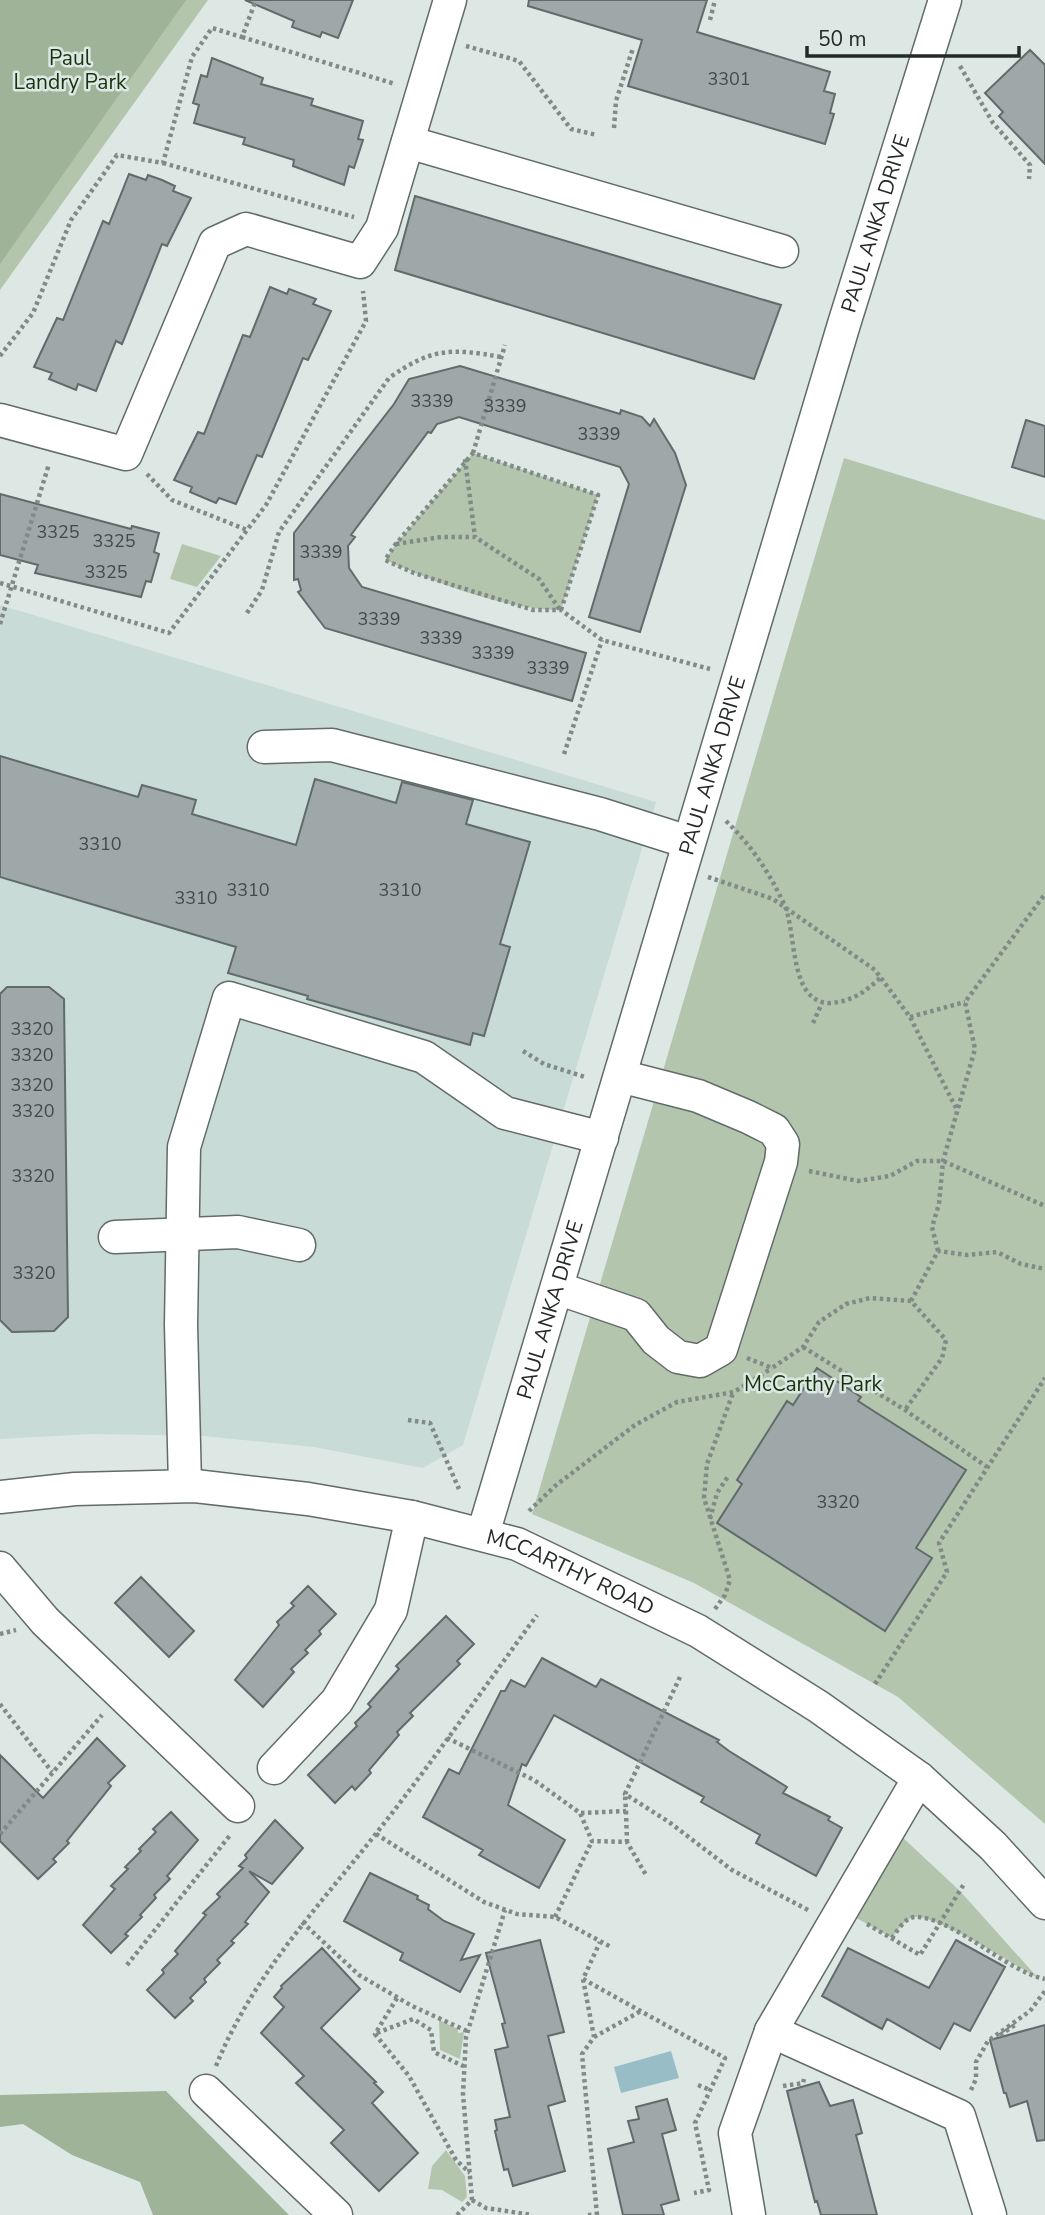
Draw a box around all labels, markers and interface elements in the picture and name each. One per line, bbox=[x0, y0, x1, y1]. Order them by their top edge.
scale bar bbox=[807, 14, 1019, 58]
text: 50 m bbox=[818, 25, 867, 53]
park label: Paul Landry Park bbox=[14, 44, 127, 96]
house number: 3301 bbox=[707, 67, 751, 91]
street label: PAUL ANKA DRIVE bbox=[834, 131, 916, 316]
house number: 3339 bbox=[410, 389, 454, 413]
house number: 3339 bbox=[483, 394, 527, 418]
house number: 3339 bbox=[577, 422, 621, 446]
house number: 3325 bbox=[36, 520, 80, 544]
house number: 3325 bbox=[92, 529, 136, 553]
house number: 3339 bbox=[299, 540, 343, 564]
house number: 3325 bbox=[84, 560, 128, 584]
house number: 3339 bbox=[357, 607, 401, 631]
house number: 3339 bbox=[419, 626, 463, 650]
house number: 3339 bbox=[471, 641, 515, 665]
house number: 3339 bbox=[526, 656, 570, 680]
street label: PAUL ANKA DRIVE bbox=[672, 673, 752, 858]
house number: 3310 bbox=[78, 832, 122, 856]
house number: 3310 bbox=[226, 878, 270, 902]
house number: 3310 bbox=[378, 878, 422, 902]
house number: 3310 bbox=[174, 886, 218, 910]
house number: 3320 bbox=[10, 1017, 54, 1041]
house number: 3320 bbox=[10, 1043, 54, 1067]
house number: 3320 bbox=[10, 1073, 54, 1097]
house number: 3320 bbox=[11, 1099, 55, 1123]
house number: 3320 bbox=[11, 1164, 55, 1188]
street label: PAUL ANKA DRIVE bbox=[510, 1217, 590, 1402]
house number: 3320 bbox=[12, 1261, 56, 1285]
park label: McCarthy Park bbox=[744, 1370, 882, 1398]
house number: 3320 bbox=[816, 1490, 860, 1514]
street label: MCCARTHY ROAD bbox=[483, 1523, 659, 1622]

